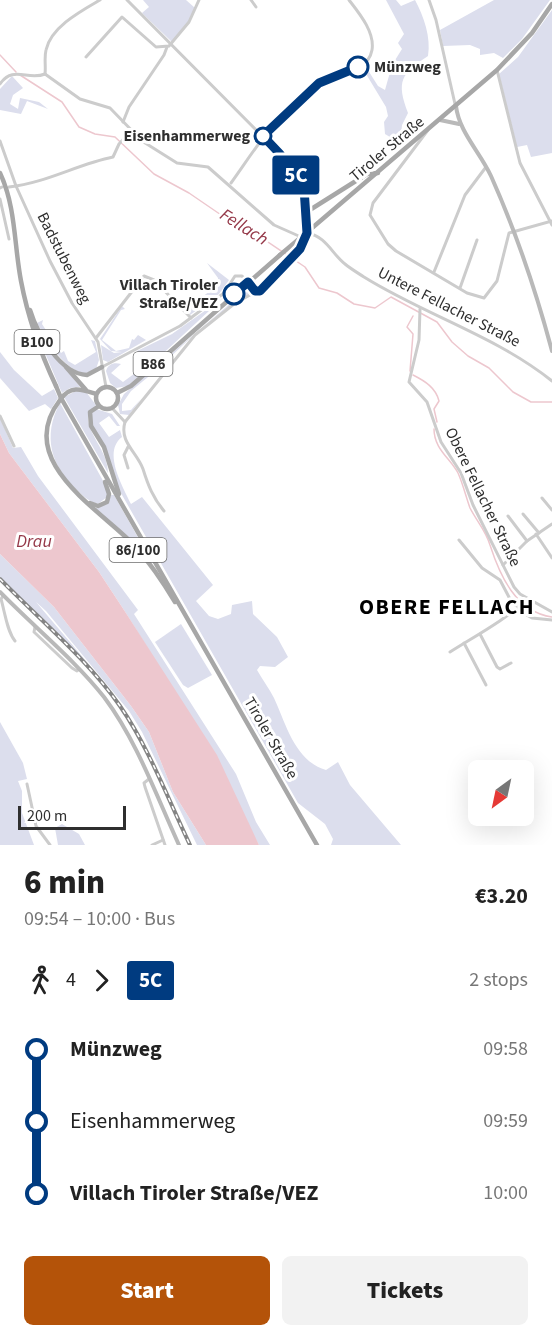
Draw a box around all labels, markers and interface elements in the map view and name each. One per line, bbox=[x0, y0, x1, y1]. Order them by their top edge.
marker: Münzweg bbox=[347, 56, 369, 78]
place label: Münzweg bbox=[374, 56, 441, 78]
street label: Tiroler Straße bbox=[345, 111, 429, 187]
place label: Eisenhammerweg bbox=[124, 125, 250, 147]
marker: Eisenhammerweg bbox=[254, 127, 272, 145]
line badge: 5C bbox=[269, 156, 323, 195]
text: 5C bbox=[284, 160, 308, 190]
water label: Fellach bbox=[215, 202, 273, 252]
street label: Badstubenweg bbox=[32, 209, 96, 307]
street label: Untere Fellacher Straße bbox=[374, 262, 524, 353]
place label: Villach Tiroler Straße/VEZ bbox=[119, 274, 219, 314]
marker: Villach Tiroler Straße/VEZ bbox=[223, 283, 245, 305]
road number: B100 bbox=[15, 330, 60, 354]
road number: B86 bbox=[134, 352, 172, 376]
street label: Obere Fellacher Straße bbox=[440, 424, 526, 570]
water label: Drau bbox=[16, 529, 52, 554]
road number: 86/100 bbox=[110, 538, 166, 562]
district label: OBERE FELLACH bbox=[359, 591, 535, 623]
street label: Tiroler Straße bbox=[239, 693, 303, 783]
north arrow bbox=[468, 760, 534, 826]
map controls bbox=[468, 760, 534, 826]
scale bar bbox=[18, 803, 126, 830]
text: 200 m bbox=[27, 805, 67, 827]
text: 6 min bbox=[24, 859, 105, 906]
text: €3.20 bbox=[475, 880, 528, 912]
text: 09:54 – 10:00 · Bus bbox=[24, 905, 175, 933]
icon: walk bbox=[24, 964, 57, 997]
icon: forward bbox=[85, 964, 118, 997]
text: 5C bbox=[139, 965, 162, 995]
text: 4 bbox=[66, 966, 76, 994]
text: 2 stops bbox=[469, 966, 528, 994]
text: Münzweg bbox=[70, 1033, 162, 1065]
text: 09:58 bbox=[483, 1035, 528, 1063]
text: Eisenhammerweg bbox=[70, 1105, 235, 1137]
text: 09:59 bbox=[483, 1107, 528, 1135]
text: Villach Tiroler Straße/VEZ bbox=[70, 1177, 318, 1209]
text: 10:00 bbox=[483, 1179, 528, 1207]
button: Start bbox=[24, 1256, 270, 1325]
button: Tickets bbox=[282, 1256, 528, 1325]

